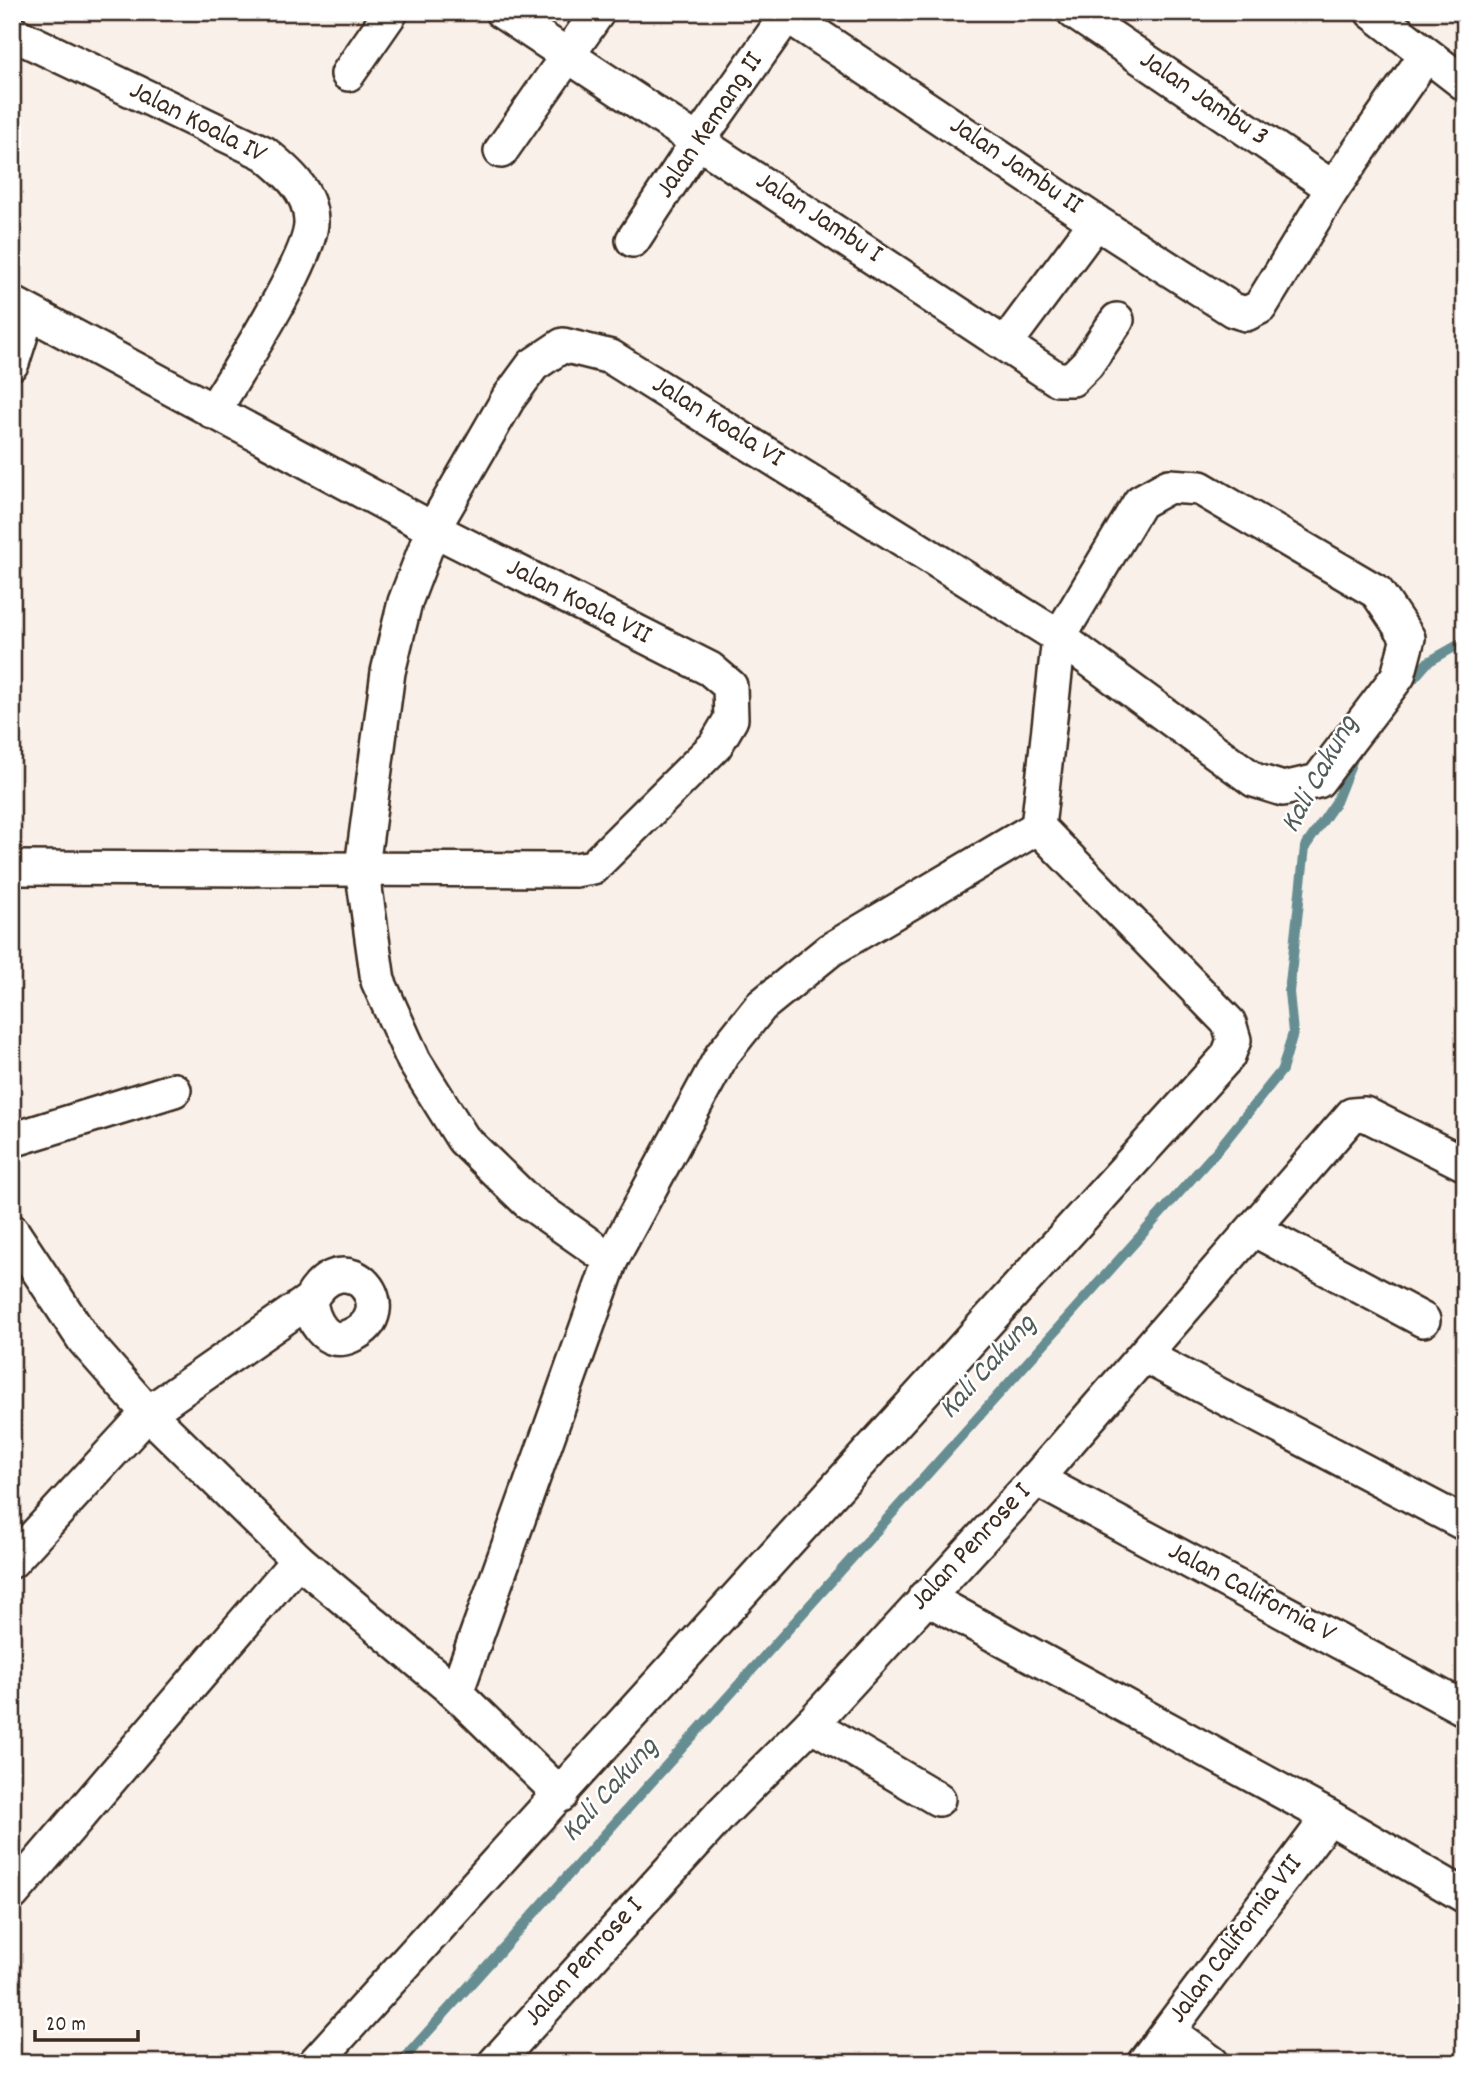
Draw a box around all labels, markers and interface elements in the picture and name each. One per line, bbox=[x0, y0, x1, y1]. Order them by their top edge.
street label: Jalan Jambu 3 bbox=[1130, 42, 1276, 158]
street label: Jalan Kemang II bbox=[647, 44, 775, 207]
street label: Jalan Koala IV bbox=[121, 72, 273, 176]
street label: Jalan Jambu II bbox=[940, 108, 1090, 227]
street label: Jalan Jambu I bbox=[747, 163, 890, 275]
street label: Jalan Koala VI bbox=[643, 366, 791, 480]
street label: Jalan Koala VII bbox=[499, 549, 658, 657]
water label: Kali Cakung bbox=[1271, 708, 1371, 842]
water label: Kali Cakung bbox=[930, 1305, 1049, 1430]
street label: Jalan Penrose I bbox=[902, 1475, 1042, 1621]
street label: Jalan California V bbox=[1160, 1533, 1343, 1655]
water label: Kali Cakung bbox=[552, 1728, 671, 1853]
street label: Jalan California VII bbox=[1160, 1847, 1314, 2033]
street label: Jalan Penrose I bbox=[516, 1889, 654, 2037]
scale bar bbox=[35, 1998, 138, 2042]
text: 20 m bbox=[46, 2011, 86, 2041]

